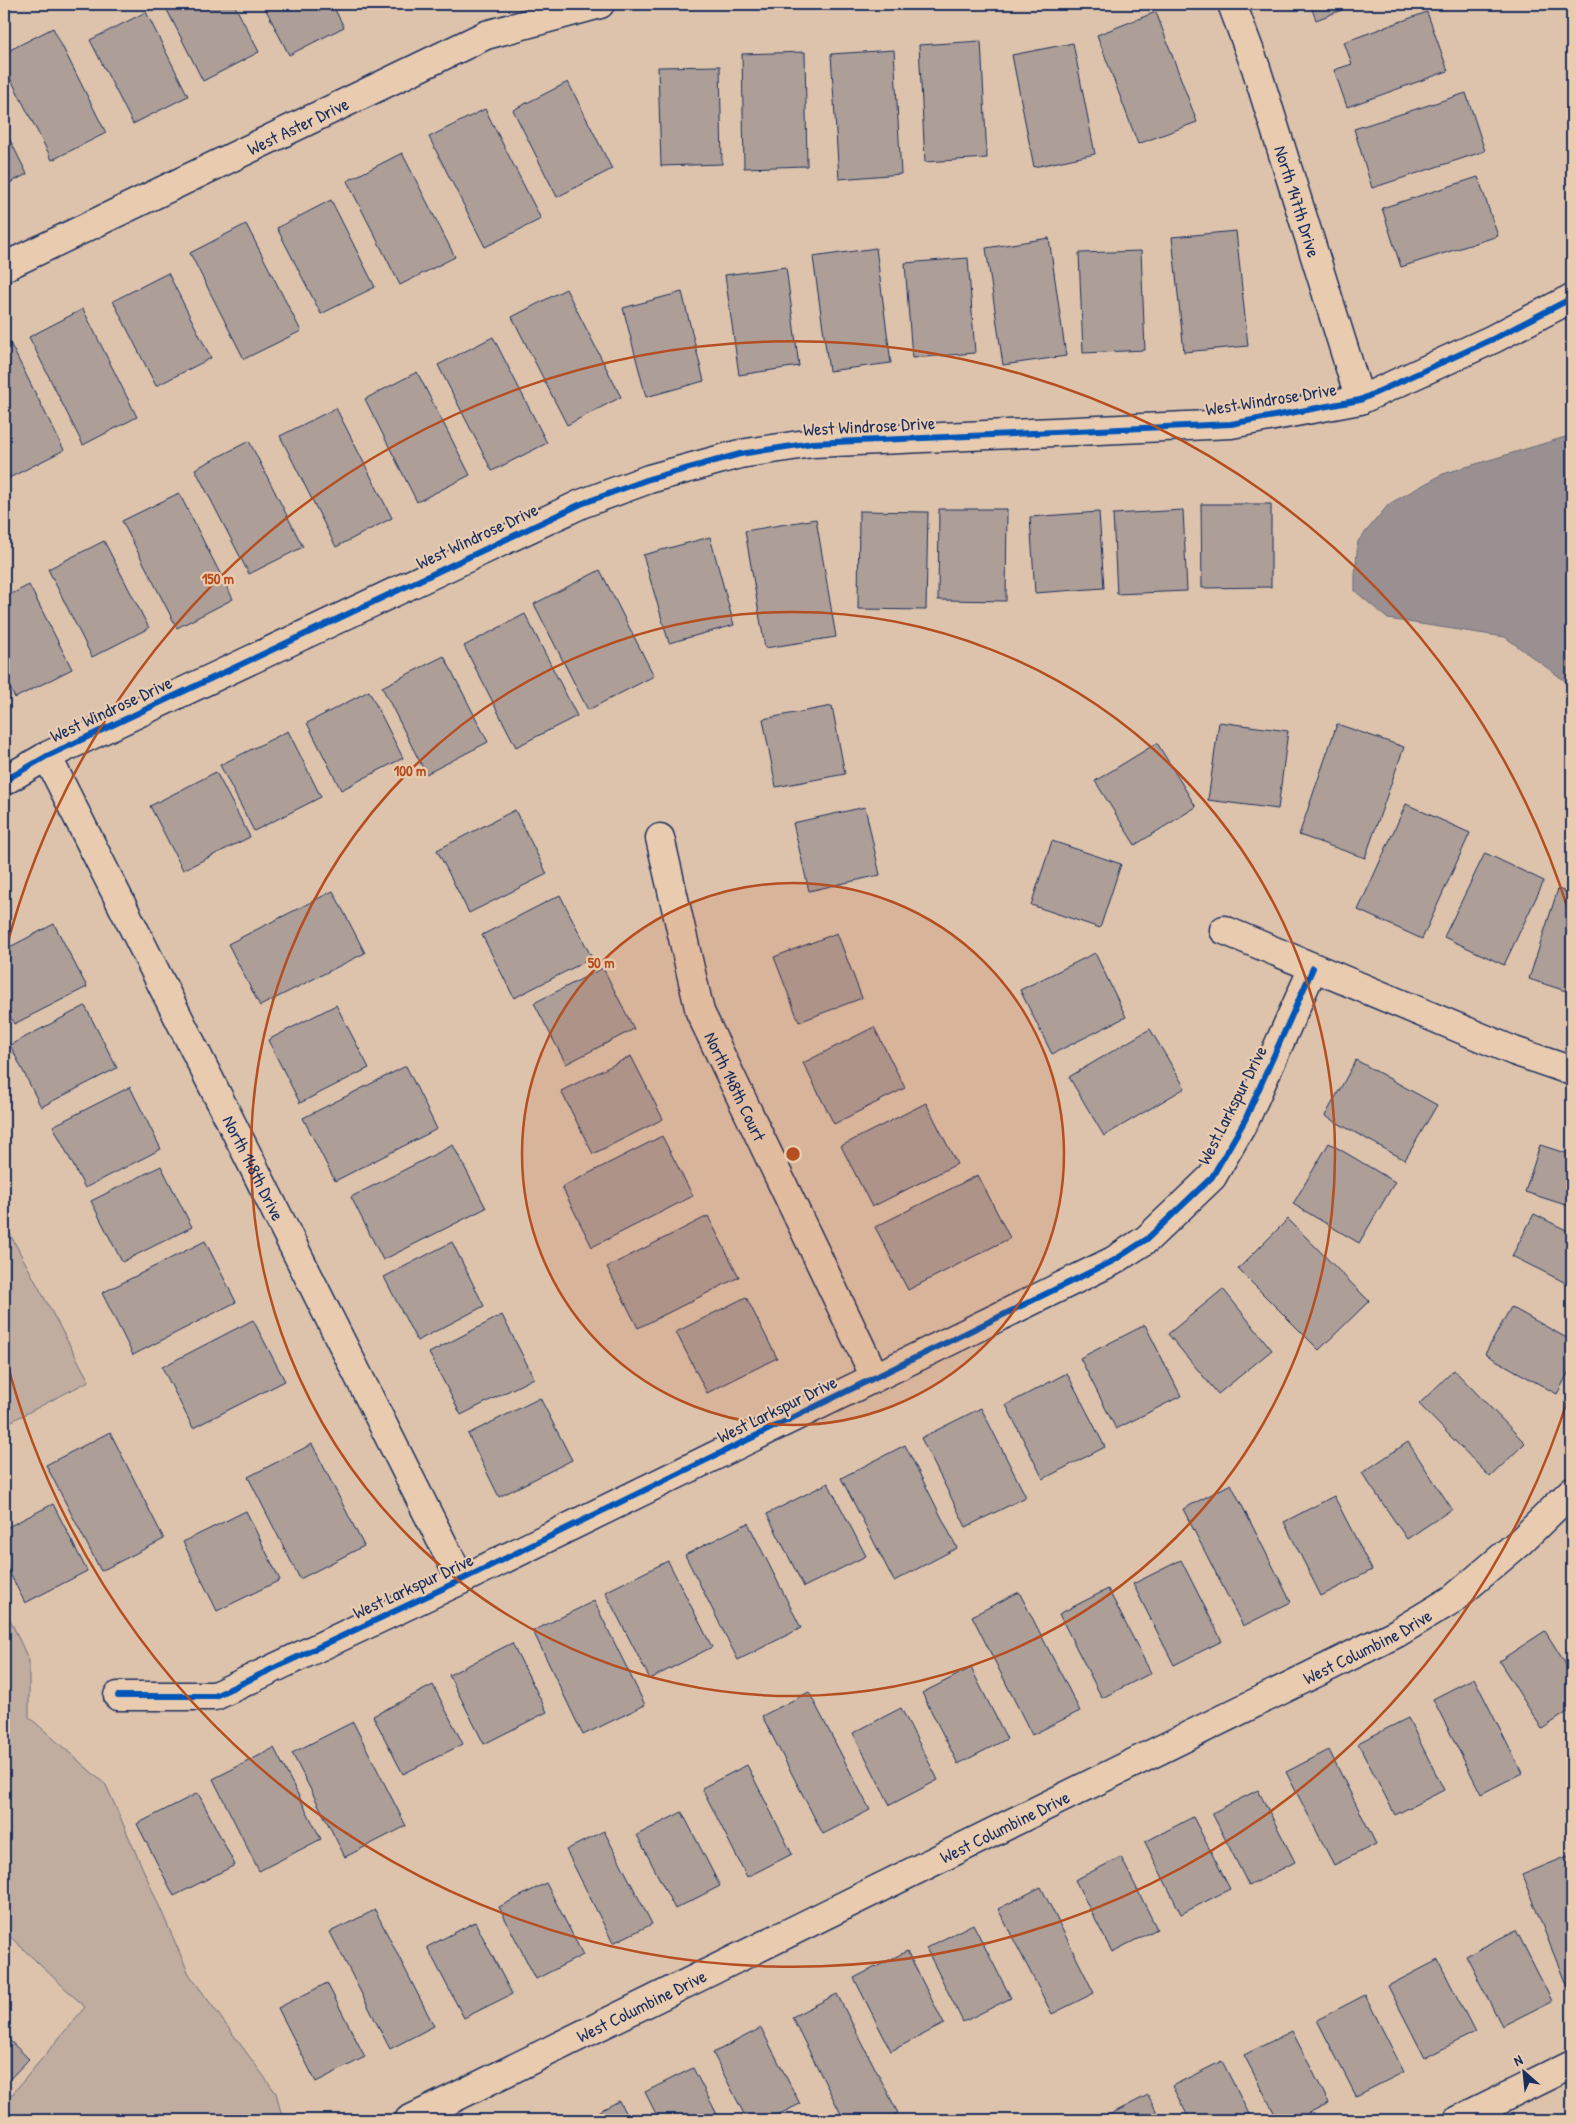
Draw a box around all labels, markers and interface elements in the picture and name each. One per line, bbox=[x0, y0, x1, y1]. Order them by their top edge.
street label: West Aster Drive bbox=[243, 91, 353, 161]
street label: North 147th Drive bbox=[1269, 142, 1327, 260]
street label: West Windrose Drive bbox=[1204, 376, 1338, 422]
street label: West Windrose Drive bbox=[802, 410, 936, 442]
street label: West Windrose Drive bbox=[412, 497, 542, 575]
text: 150 m bbox=[202, 568, 234, 589]
street label: West Windrose Drive bbox=[46, 670, 176, 748]
text: 100 m bbox=[394, 760, 426, 781]
text: 50 m bbox=[588, 952, 614, 973]
street label: North 148th Court bbox=[699, 1028, 773, 1146]
street label: West Larkspur Drive bbox=[1191, 1041, 1273, 1169]
street label: North 148th Drive bbox=[217, 1111, 291, 1225]
centre of rings bbox=[784, 1145, 802, 1163]
street label: West Larkspur Drive bbox=[713, 1369, 841, 1449]
street label: West Larkspur Drive bbox=[349, 1547, 477, 1625]
street label: West Columbine Drive bbox=[1299, 1602, 1436, 1690]
street label: West Columbine Drive bbox=[935, 1784, 1074, 1869]
street label: West Columbine Drive bbox=[572, 1963, 710, 2048]
north arrow bbox=[1498, 2046, 1548, 2096]
text: N bbox=[1510, 2050, 1526, 2070]

